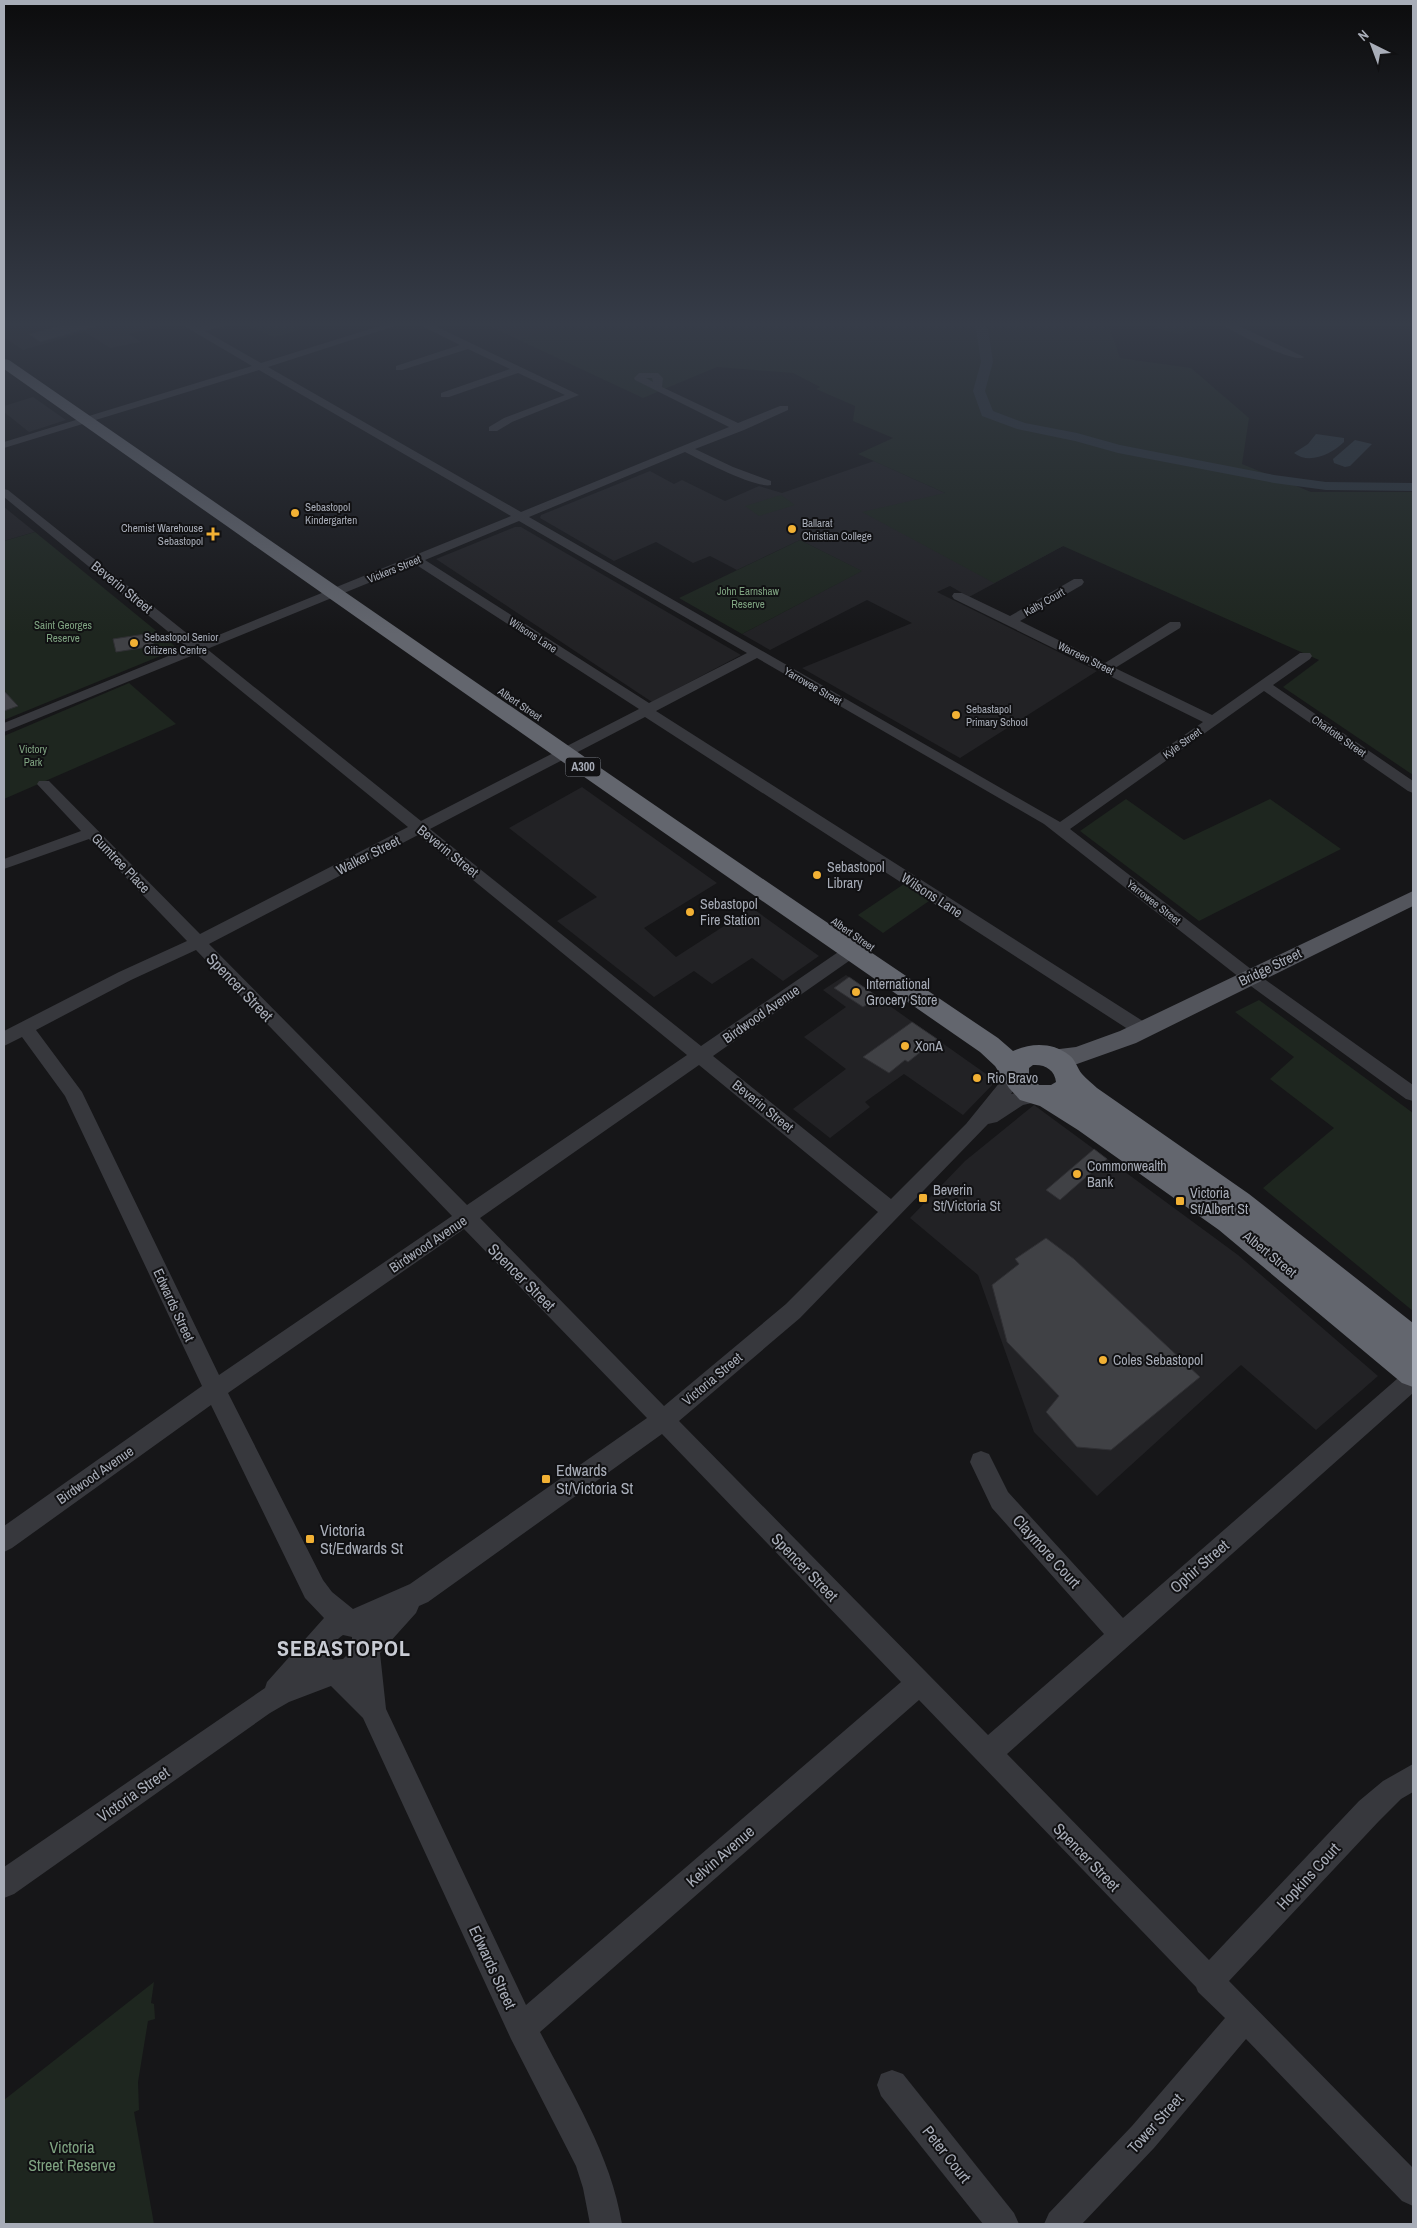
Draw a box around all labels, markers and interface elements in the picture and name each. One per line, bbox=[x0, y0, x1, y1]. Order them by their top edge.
north arrow bbox=[1347, 20, 1397, 70]
text: N bbox=[1354, 26, 1372, 45]
place label: Sebastopol Kindergarten bbox=[305, 500, 357, 527]
marker: Sebastopol Kindergarten bbox=[289, 507, 301, 519]
place label: Ballarat Christian College bbox=[802, 516, 872, 543]
place label: Chemist Warehouse Sebastopol bbox=[121, 521, 203, 548]
marker: Ballarat Christian College bbox=[786, 523, 798, 535]
marker: Chemist Warehouse Sebastopol bbox=[207, 528, 219, 540]
street label: Vickers Street bbox=[365, 552, 423, 586]
street label: Beverin Street bbox=[88, 557, 156, 617]
park label: John Earnshaw Reserve bbox=[717, 584, 780, 611]
street label: Kalty Court bbox=[1021, 585, 1067, 619]
street label: Wilsons Lane bbox=[506, 614, 560, 656]
park label: Saint Georges Reserve bbox=[34, 618, 93, 645]
place label: Sebastopol Senior Citizens Centre bbox=[144, 630, 218, 657]
marker: Sebastopol Senior Citizens Centre bbox=[128, 637, 140, 649]
street label: Warreen Street bbox=[1056, 638, 1117, 678]
street label: Yarrowee Street bbox=[782, 664, 845, 708]
street label: Albert Street bbox=[494, 684, 545, 724]
place label: Sebastapol Primary School bbox=[966, 702, 1028, 729]
marker: Sebastapol Primary School bbox=[950, 709, 962, 721]
street label: Charlotte Street bbox=[1309, 712, 1369, 760]
street label: Kyle Street bbox=[1160, 724, 1204, 762]
park label: Victory Park bbox=[19, 742, 47, 769]
road number: A300 bbox=[566, 758, 600, 776]
street label: Beverin Street bbox=[414, 821, 482, 881]
street label: Gumtree Place bbox=[88, 829, 154, 897]
street label: Walker Street bbox=[333, 831, 403, 879]
place label: Sebastopol Library bbox=[827, 858, 884, 892]
marker: Sebastopol Library bbox=[811, 869, 823, 881]
street label: Wilsons Lane bbox=[898, 869, 966, 921]
street label: Yarrowee Street bbox=[1124, 877, 1184, 928]
place label: Sebastopol Fire Station bbox=[700, 895, 760, 929]
marker: Sebastopol Fire Station bbox=[684, 906, 696, 918]
street label: Albert Street bbox=[828, 913, 878, 954]
street label: Bridge Street bbox=[1236, 944, 1304, 990]
street label: Spencer Street bbox=[202, 948, 279, 1026]
place label: International Grocery Store bbox=[866, 975, 937, 1009]
street label: Birdwood Avenue bbox=[719, 981, 803, 1047]
marker: International Grocery Store bbox=[850, 986, 862, 998]
place label: XonA bbox=[915, 1037, 943, 1055]
marker: XonA bbox=[899, 1040, 911, 1052]
place label: Rio Bravo bbox=[987, 1069, 1038, 1087]
marker: Rio Bravo bbox=[971, 1072, 983, 1084]
street label: Beverin Street bbox=[729, 1076, 797, 1136]
place label: Commonwealth Bank bbox=[1087, 1157, 1167, 1191]
marker: Commonwealth Bank bbox=[1071, 1168, 1083, 1180]
place label: Beverin St/Victoria St bbox=[933, 1181, 1000, 1215]
place label: Victoria St/Albert St bbox=[1190, 1184, 1248, 1218]
marker: Beverin St/Victoria St bbox=[917, 1192, 929, 1204]
marker: Victoria St/Albert St bbox=[1174, 1195, 1186, 1207]
street label: Birdwood Avenue bbox=[386, 1211, 470, 1277]
street label: Albert Street bbox=[1239, 1226, 1300, 1281]
street label: Spencer Street bbox=[483, 1238, 561, 1316]
street label: Edwards Street bbox=[149, 1266, 199, 1344]
street label: Victoria Street bbox=[678, 1349, 746, 1409]
place label: Coles Sebastopol bbox=[1113, 1351, 1203, 1369]
marker: Coles Sebastopol bbox=[1097, 1354, 1109, 1366]
street label: Birdwood Avenue bbox=[53, 1442, 137, 1508]
place label: Edwards St/Victoria St bbox=[556, 1459, 633, 1499]
marker: Edwards St/Victoria St bbox=[540, 1473, 552, 1485]
street label: Claymore Court bbox=[1008, 1510, 1086, 1593]
place label: Victoria St/Edwards St bbox=[320, 1519, 403, 1559]
street label: Spencer Street bbox=[767, 1528, 844, 1606]
marker: Victoria St/Edwards St bbox=[304, 1533, 316, 1545]
street label: Ophir Street bbox=[1165, 1534, 1233, 1598]
district label: SEBASTOPOL bbox=[277, 1633, 411, 1663]
street label: Victoria Street bbox=[92, 1761, 174, 1827]
street label: Spencer Street bbox=[1049, 1818, 1126, 1896]
street label: Kelvin Avenue bbox=[681, 1820, 759, 1892]
street label: Hopkins Court bbox=[1271, 1838, 1345, 1914]
street label: Edwards Street bbox=[464, 1922, 522, 2013]
street label: Tower Street bbox=[1122, 2088, 1188, 2158]
street label: Peter Court bbox=[918, 2121, 977, 2187]
park label: Victoria Street Reserve bbox=[28, 2136, 116, 2176]

